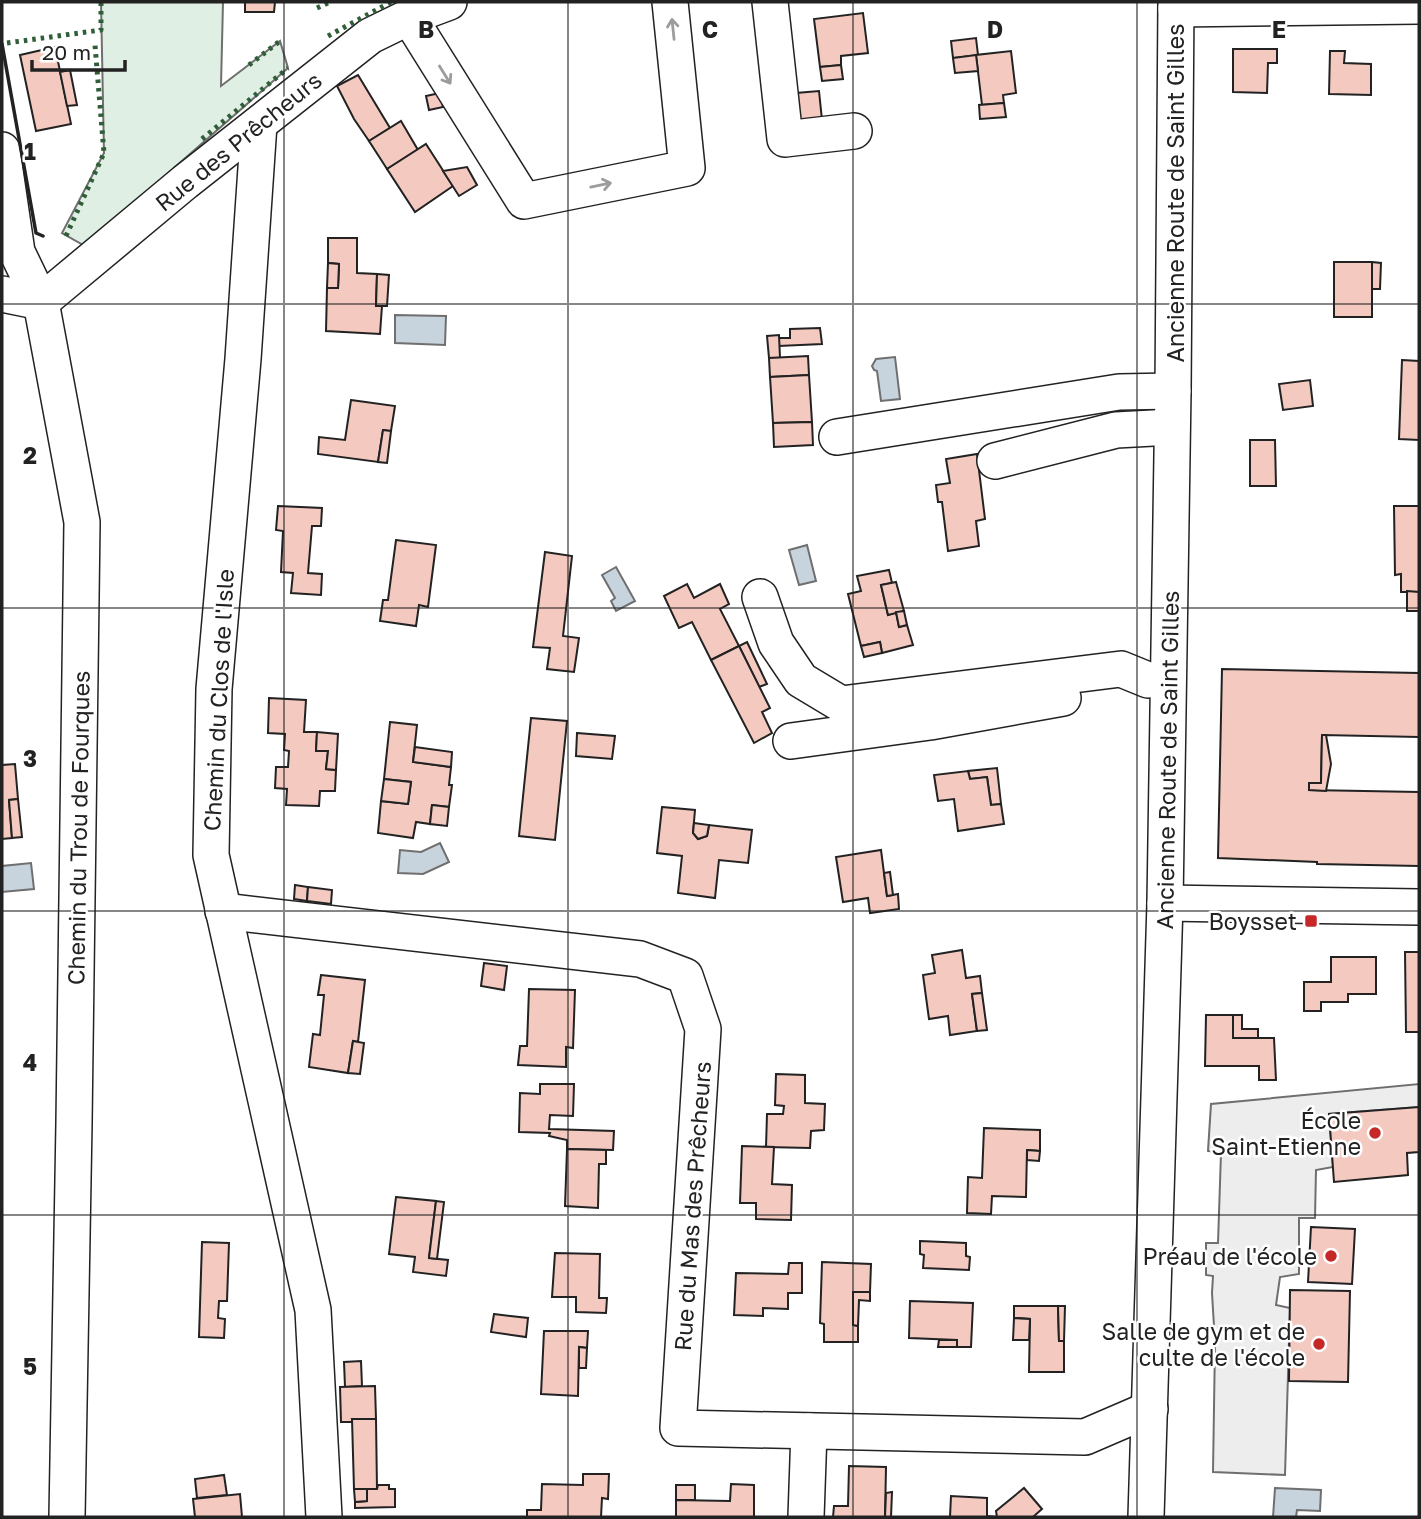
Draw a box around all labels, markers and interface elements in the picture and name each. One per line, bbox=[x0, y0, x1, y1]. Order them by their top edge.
text: B bbox=[418, 15, 434, 43]
text: C bbox=[702, 15, 718, 43]
text: D bbox=[987, 15, 1003, 43]
text: E bbox=[1272, 15, 1286, 43]
one-way arrow bbox=[666, 18, 679, 41]
street label: Ancienne Route de Saint Gilles bbox=[1161, 24, 1189, 362]
scale bar bbox=[32, 28, 124, 72]
text: 20 m bbox=[42, 39, 91, 65]
one-way arrow bbox=[439, 64, 453, 84]
street label: Rue des Prêcheurs bbox=[149, 65, 327, 217]
text: 1 bbox=[24, 137, 36, 165]
one-way arrow bbox=[589, 178, 612, 192]
text: 2 bbox=[23, 441, 37, 469]
street label: Chemin du Clos de l'Isle bbox=[197, 568, 239, 832]
street label: Ancienne Route de Saint Gilles bbox=[1150, 590, 1184, 930]
street label: Chemin du Trou de Fourques bbox=[61, 671, 95, 985]
text: 3 bbox=[23, 744, 37, 772]
place label: Boysset bbox=[1208, 907, 1297, 935]
marker: Boysset bbox=[1303, 913, 1319, 929]
text: 4 bbox=[23, 1048, 37, 1076]
street label: Rue du Mas des Prêcheurs bbox=[668, 1060, 716, 1352]
place label: École Saint-Etienne bbox=[1211, 1106, 1361, 1160]
marker: École Saint-Etienne bbox=[1367, 1125, 1383, 1141]
place label: Préau de l'école bbox=[1143, 1242, 1317, 1270]
marker: Préau de l'école bbox=[1323, 1248, 1339, 1264]
place label: Salle de gym et de culte de l'école bbox=[1102, 1317, 1305, 1371]
marker: Salle de gym et de culte de l'école bbox=[1311, 1336, 1327, 1352]
text: 5 bbox=[23, 1352, 37, 1380]

